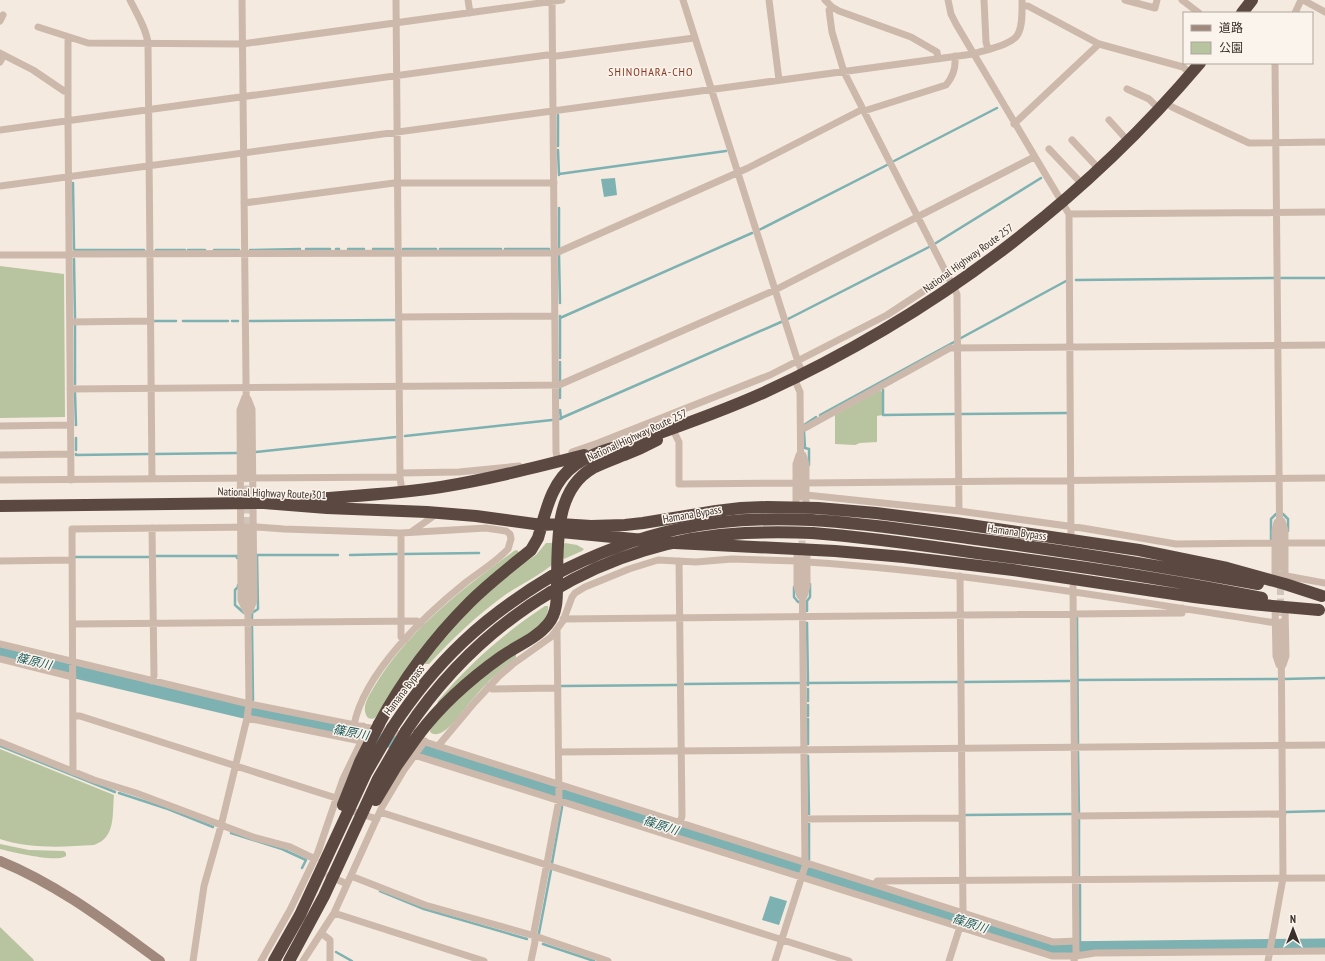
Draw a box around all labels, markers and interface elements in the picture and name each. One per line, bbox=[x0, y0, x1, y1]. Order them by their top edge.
legend bbox=[1183, 12, 1313, 64]
text: 道路 bbox=[1219, 20, 1243, 35]
text: 公園 bbox=[1219, 40, 1243, 55]
district label: SHINOHARA-CHO bbox=[608, 64, 694, 79]
street label: National Highway Route 257 bbox=[920, 220, 1016, 296]
street label: National Highway Route 257 bbox=[585, 406, 689, 464]
street label: National Highway Route 301 bbox=[218, 484, 327, 502]
street label: Hamana Bypass bbox=[662, 502, 723, 526]
street label: Hamana Bypass bbox=[987, 521, 1048, 543]
water label: 篠原川 bbox=[15, 650, 55, 673]
street label: Hamana Bypass bbox=[381, 662, 428, 718]
water label: 篠原川 bbox=[332, 721, 372, 743]
water label: 篠原川 bbox=[642, 812, 682, 838]
north arrow bbox=[1273, 909, 1313, 949]
water label: 篠原川 bbox=[951, 910, 991, 936]
text: N bbox=[1290, 912, 1296, 926]

